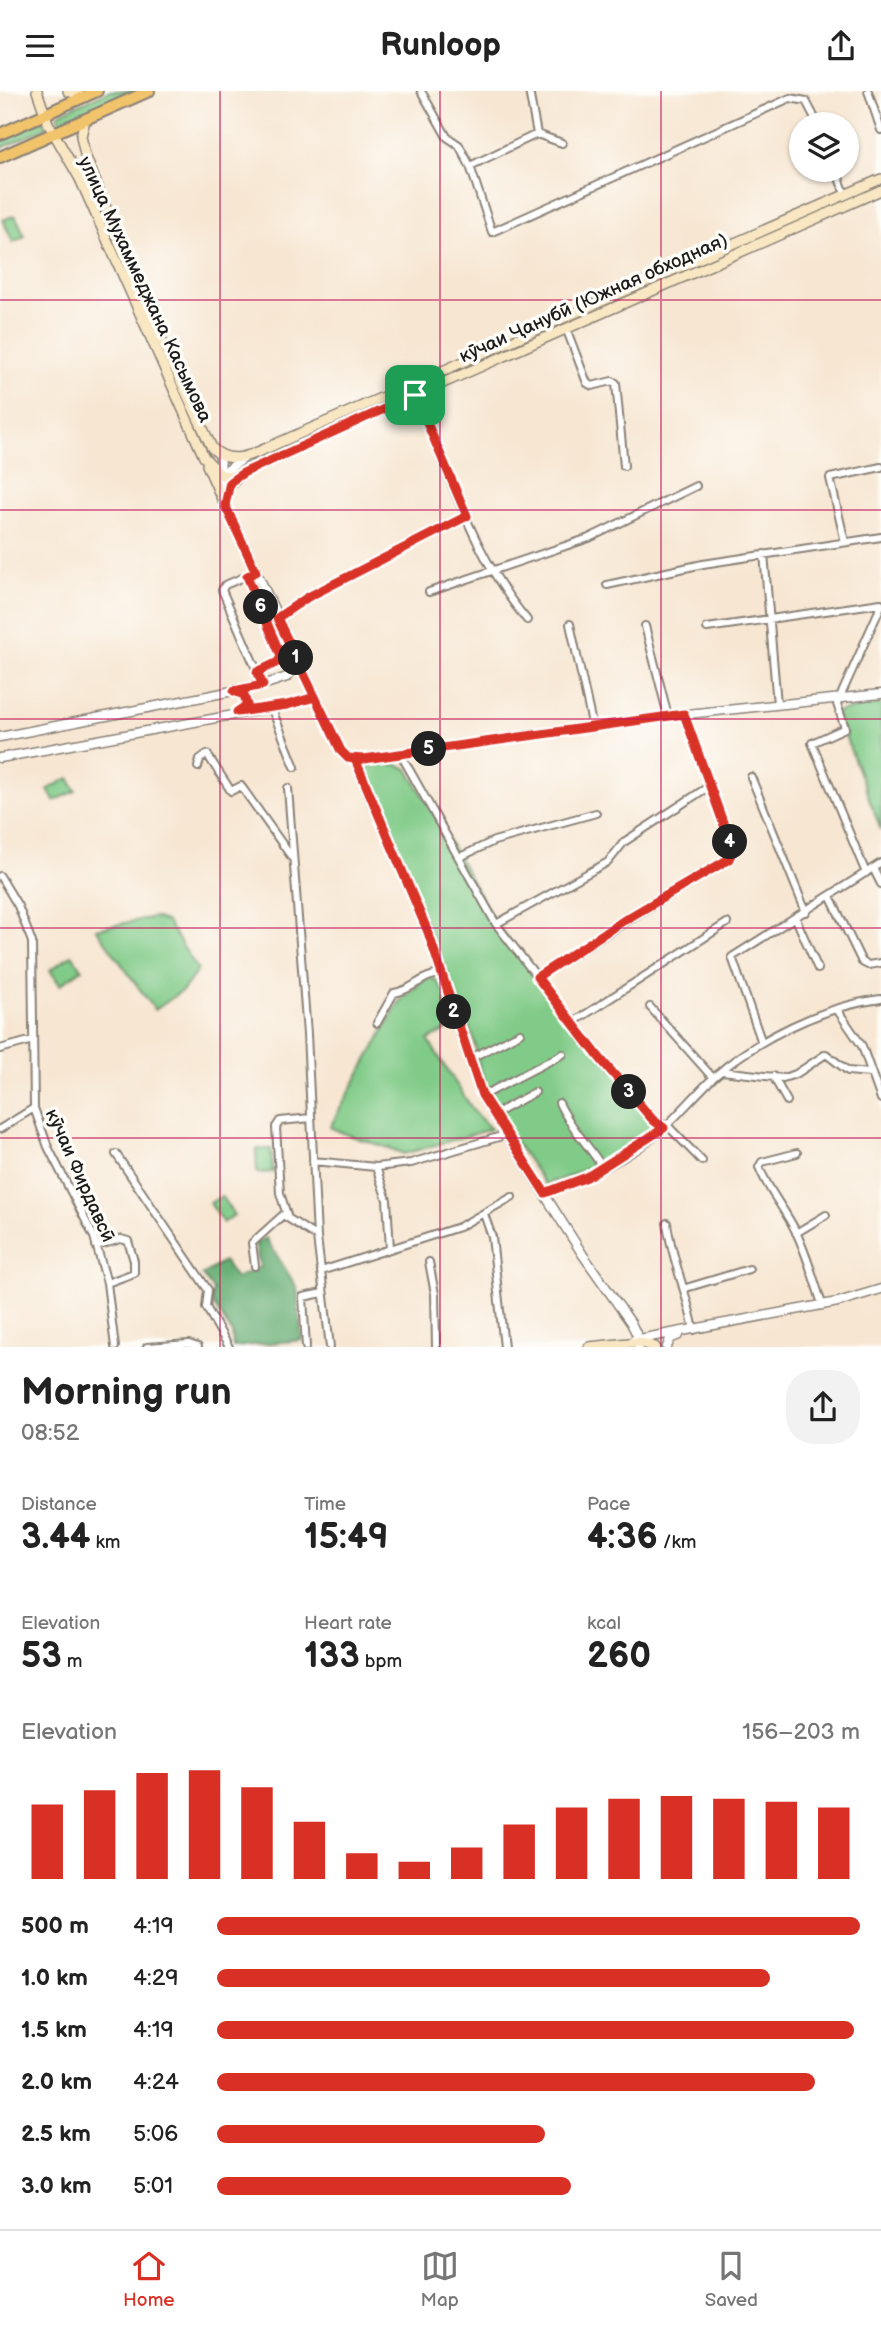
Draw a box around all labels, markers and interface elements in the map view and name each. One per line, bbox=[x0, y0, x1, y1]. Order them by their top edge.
text: Runloop bbox=[380, 26, 501, 65]
icon: menu bbox=[21, 27, 59, 65]
icon: share bbox=[822, 27, 860, 65]
map controls bbox=[789, 112, 859, 182]
button: layers bbox=[789, 112, 859, 182]
street label: улица Мухаммеджана Касымова bbox=[73, 153, 216, 426]
street label: кӯчаи Ҷанубӣ (Южная обходная) bbox=[456, 229, 731, 368]
pin bbox=[385, 365, 445, 425]
icon: arrive bbox=[396, 376, 434, 414]
pin: 6 bbox=[244, 589, 278, 625]
text: 6 bbox=[255, 595, 266, 618]
pin: 1 bbox=[278, 641, 314, 675]
text: 1 bbox=[292, 646, 300, 669]
pin: 5 bbox=[412, 731, 446, 767]
text: 5 bbox=[423, 737, 434, 760]
pin: 4 bbox=[712, 825, 748, 859]
text: 4 bbox=[724, 830, 735, 853]
pin: 2 bbox=[436, 995, 472, 1030]
text: 2 bbox=[448, 1000, 459, 1023]
pin: 3 bbox=[612, 1075, 646, 1109]
text: 3 bbox=[623, 1080, 634, 1103]
street label: кӯчаи Фирдавсӣ bbox=[40, 1105, 119, 1246]
text: Morning run bbox=[21, 1370, 232, 1415]
button: share bbox=[786, 1370, 860, 1444]
text: 08:52 bbox=[21, 1419, 79, 1447]
text: Distance bbox=[21, 1493, 97, 1516]
text: Time bbox=[304, 1493, 346, 1516]
text: Pace bbox=[587, 1493, 630, 1516]
text: 3.44 bbox=[21, 1516, 90, 1559]
text: 15:49 bbox=[304, 1516, 388, 1559]
text: 4:36 bbox=[587, 1516, 658, 1559]
text: km bbox=[90, 1531, 121, 1554]
text: /km bbox=[658, 1531, 696, 1554]
text: Elevation bbox=[21, 1612, 100, 1635]
text: Heart rate bbox=[304, 1612, 392, 1635]
text: kcal bbox=[587, 1612, 621, 1635]
text: 53 bbox=[21, 1635, 62, 1678]
text: 133 bbox=[304, 1635, 360, 1678]
text: 260 bbox=[587, 1635, 651, 1678]
text: m bbox=[62, 1650, 82, 1673]
text: bpm bbox=[360, 1650, 402, 1673]
text: Elevation bbox=[21, 1718, 117, 1746]
text: 156–203 m bbox=[742, 1718, 860, 1746]
text: 500 m bbox=[21, 1912, 89, 1940]
text: 4:19 bbox=[133, 1912, 174, 1940]
text: 1.0 km bbox=[21, 1964, 88, 1992]
text: 4:29 bbox=[133, 1964, 179, 1992]
text: 1.5 km bbox=[21, 2016, 87, 2044]
text: 4:19 bbox=[133, 2016, 174, 2044]
text: 2.0 km bbox=[21, 2068, 92, 2096]
text: 4:24 bbox=[133, 2068, 179, 2096]
text: 2.5 km bbox=[21, 2120, 91, 2148]
text: 5:06 bbox=[133, 2120, 178, 2148]
text: 3.0 km bbox=[21, 2172, 92, 2200]
text: 5:01 bbox=[133, 2172, 173, 2200]
tab: Home bbox=[123, 2247, 175, 2312]
tab: Map bbox=[421, 2247, 459, 2312]
tab: Saved bbox=[705, 2247, 758, 2312]

